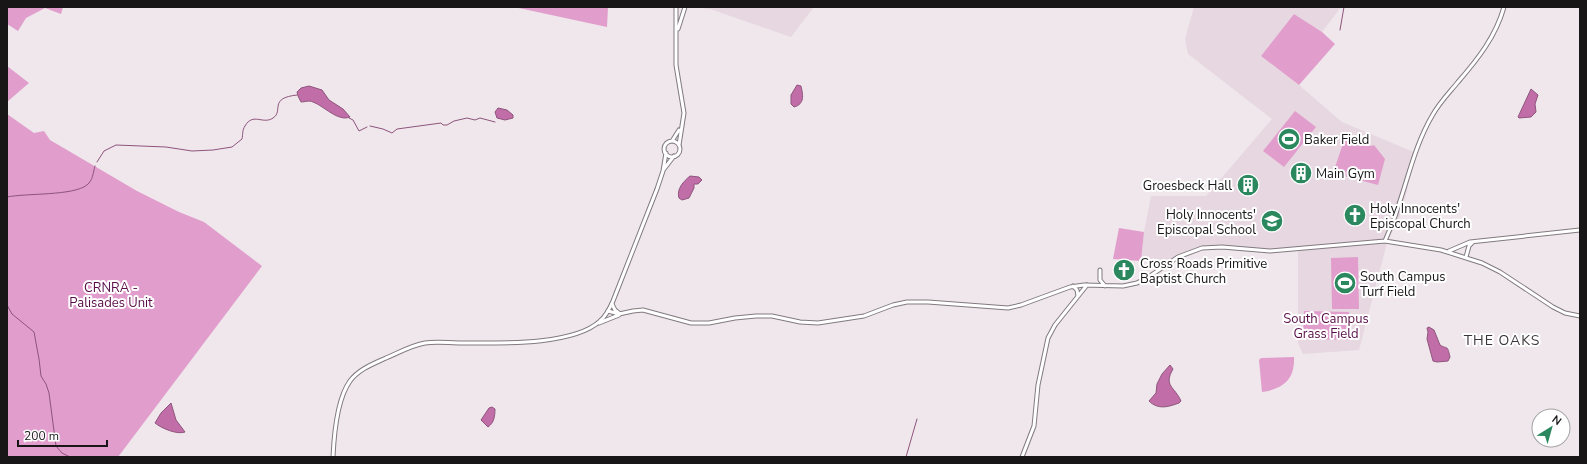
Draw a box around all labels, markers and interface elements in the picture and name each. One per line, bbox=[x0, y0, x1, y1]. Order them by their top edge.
sports icon: Baker Field bbox=[1276, 126, 1302, 152]
place label: Baker Field bbox=[1304, 131, 1369, 149]
building icon: Main Gym bbox=[1288, 160, 1314, 186]
place label: Main Gym bbox=[1316, 165, 1375, 183]
building icon: Groesbeck Hall bbox=[1235, 172, 1261, 198]
place label: Groesbeck Hall bbox=[1143, 177, 1232, 195]
place label: Holy Innocents' Episcopal Church bbox=[1370, 200, 1471, 233]
church icon: Holy Innocents' Episcopal Church bbox=[1342, 202, 1368, 228]
place label: Holy Innocents' Episcopal School bbox=[1157, 206, 1256, 239]
school or university icon: Holy Innocents' Episcopal School bbox=[1259, 208, 1285, 234]
place label: Cross Roads Primitive Baptist Church bbox=[1140, 255, 1267, 288]
church icon: Cross Roads Primitive Baptist Church bbox=[1111, 257, 1137, 283]
place label: South Campus Turf Field bbox=[1360, 268, 1445, 301]
sports icon: South Campus Turf Field bbox=[1332, 270, 1358, 296]
park label: CRNRA - Palisades Unit bbox=[69, 279, 153, 312]
park label: South Campus Grass Field bbox=[1283, 310, 1369, 343]
district label: THE OAKS bbox=[1464, 331, 1540, 350]
north arrow bbox=[1531, 408, 1571, 448]
text: N bbox=[1549, 412, 1565, 429]
scale bar bbox=[18, 422, 107, 448]
text: 200 m bbox=[24, 428, 59, 444]

